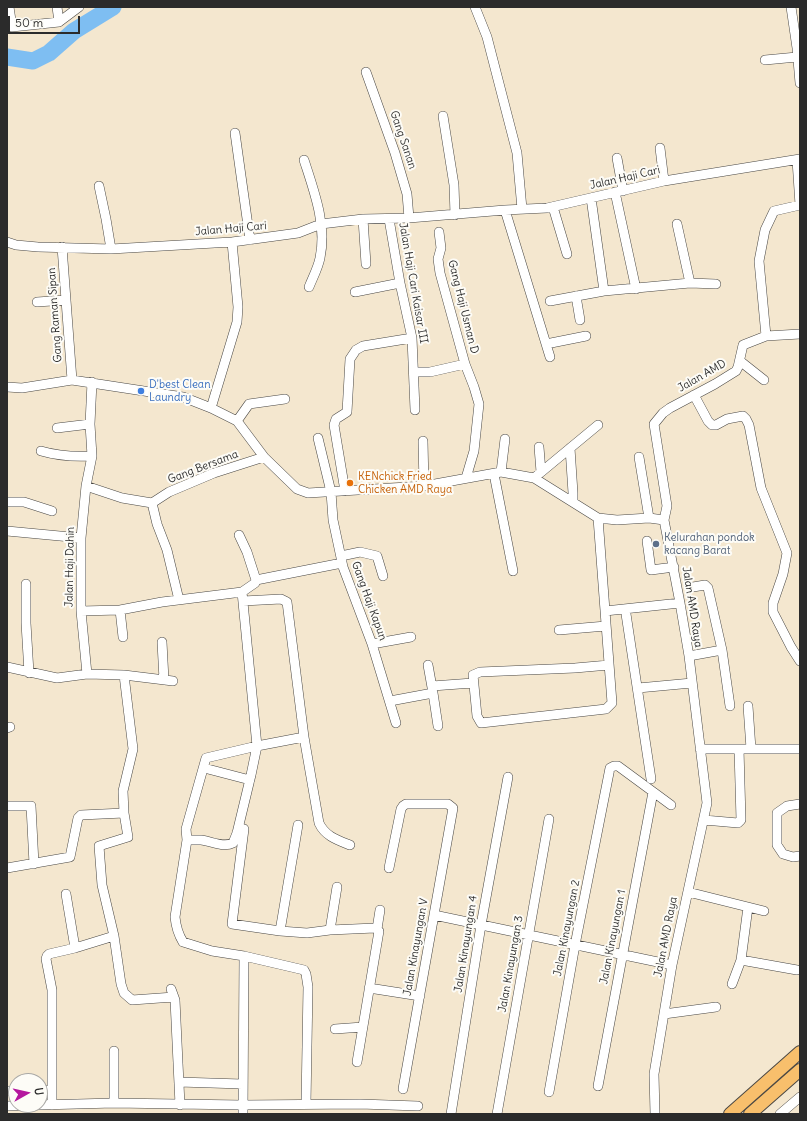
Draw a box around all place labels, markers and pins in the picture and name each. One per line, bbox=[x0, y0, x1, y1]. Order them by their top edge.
place label: D'best Clean Laundry bbox=[149, 378, 211, 404]
marker: D'best Clean Laundry bbox=[136, 386, 146, 396]
place label: KENchick Fried Chicken AMD Raya bbox=[358, 470, 452, 496]
marker: KENchick Fried Chicken AMD Raya bbox=[345, 478, 355, 488]
place label: Kelurahan pondok kacang Barat bbox=[664, 531, 755, 557]
marker: Kelurahan pondok kacang Barat bbox=[651, 539, 661, 549]

